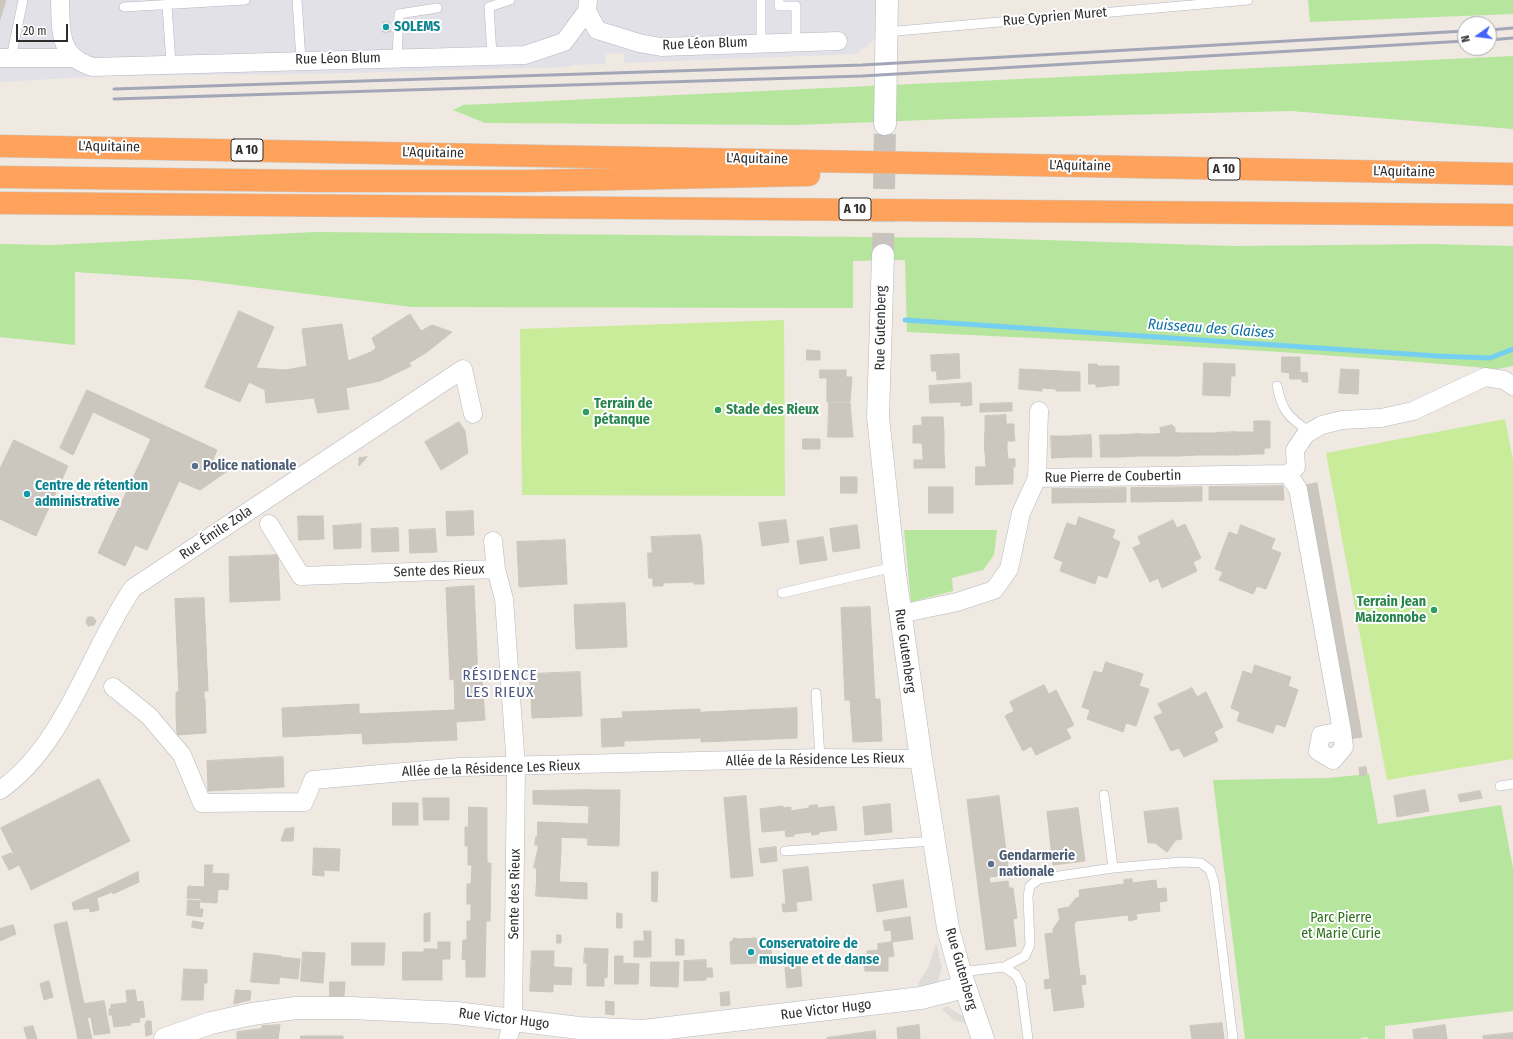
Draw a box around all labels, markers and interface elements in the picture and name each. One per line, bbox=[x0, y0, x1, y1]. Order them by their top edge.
street label: Rue Cyprien Muret bbox=[1002, 4, 1108, 30]
scale bar bbox=[18, 16, 70, 42]
north arrow bbox=[1457, 16, 1497, 56]
place label: SOLEMS bbox=[394, 19, 440, 35]
marker: SOLEMS bbox=[381, 22, 391, 32]
text: 20 m bbox=[23, 24, 47, 38]
street label: Rue Léon Blum bbox=[662, 34, 748, 54]
text: N bbox=[1459, 34, 1473, 44]
street label: Rue Léon Blum bbox=[295, 50, 381, 68]
street label: L'Aquitaine bbox=[78, 138, 140, 156]
road number: A 10 bbox=[231, 139, 263, 161]
street label: L'Aquitaine bbox=[402, 144, 464, 162]
street label: L'Aquitaine bbox=[726, 150, 788, 168]
street label: L'Aquitaine bbox=[1049, 157, 1111, 175]
road number: A 10 bbox=[1208, 158, 1240, 180]
street label: L'Aquitaine bbox=[1373, 163, 1435, 181]
road number: A 10 bbox=[839, 198, 871, 220]
street label: Rue Gutenberg bbox=[872, 285, 890, 371]
water label: Ruisseau des Glaises bbox=[1147, 316, 1275, 342]
place label: Terrain de pétanque bbox=[594, 396, 653, 428]
place label: Stade des Rieux bbox=[726, 402, 819, 418]
marker: Stade des Rieux bbox=[713, 405, 723, 415]
marker: Terrain de pétanque bbox=[581, 407, 591, 417]
place label: Police nationale bbox=[203, 458, 296, 474]
marker: Police nationale bbox=[190, 461, 200, 471]
street label: Rue Pierre de Coubertin bbox=[1045, 467, 1181, 487]
place label: Centre de rétention administrative bbox=[35, 478, 148, 510]
marker: Centre de rétention administrative bbox=[22, 489, 32, 499]
street label: Rue Émile Zola bbox=[177, 503, 255, 563]
street label: Sente des Rieux bbox=[393, 561, 485, 581]
place label: Terrain Jean Maizonnobe bbox=[1355, 594, 1426, 626]
marker: Terrain Jean Maizonnobe bbox=[1429, 605, 1439, 615]
street label: Rue Gutenberg bbox=[891, 608, 919, 694]
district label: RÉSIDENCE LES RIEUX bbox=[463, 667, 537, 702]
street label: Allée de la Résidence Les Rieux bbox=[726, 750, 904, 770]
street label: Allée de la Résidence Les Rieux bbox=[402, 757, 580, 781]
street label: Sente des Rieux bbox=[506, 848, 524, 940]
place label: Gendarmerie nationale bbox=[999, 848, 1075, 880]
marker: Gendarmerie nationale bbox=[986, 859, 996, 869]
park label: Parc Pierre et Marie Curie bbox=[1301, 910, 1381, 942]
street label: Rue Gutenberg bbox=[941, 926, 981, 1012]
place label: Conservatoire de musique et de danse bbox=[759, 936, 879, 968]
marker: Conservatoire de musique et de danse bbox=[746, 947, 756, 957]
street label: Rue Victor Hugo bbox=[780, 996, 872, 1024]
street label: Rue Victor Hugo bbox=[458, 1005, 550, 1033]

